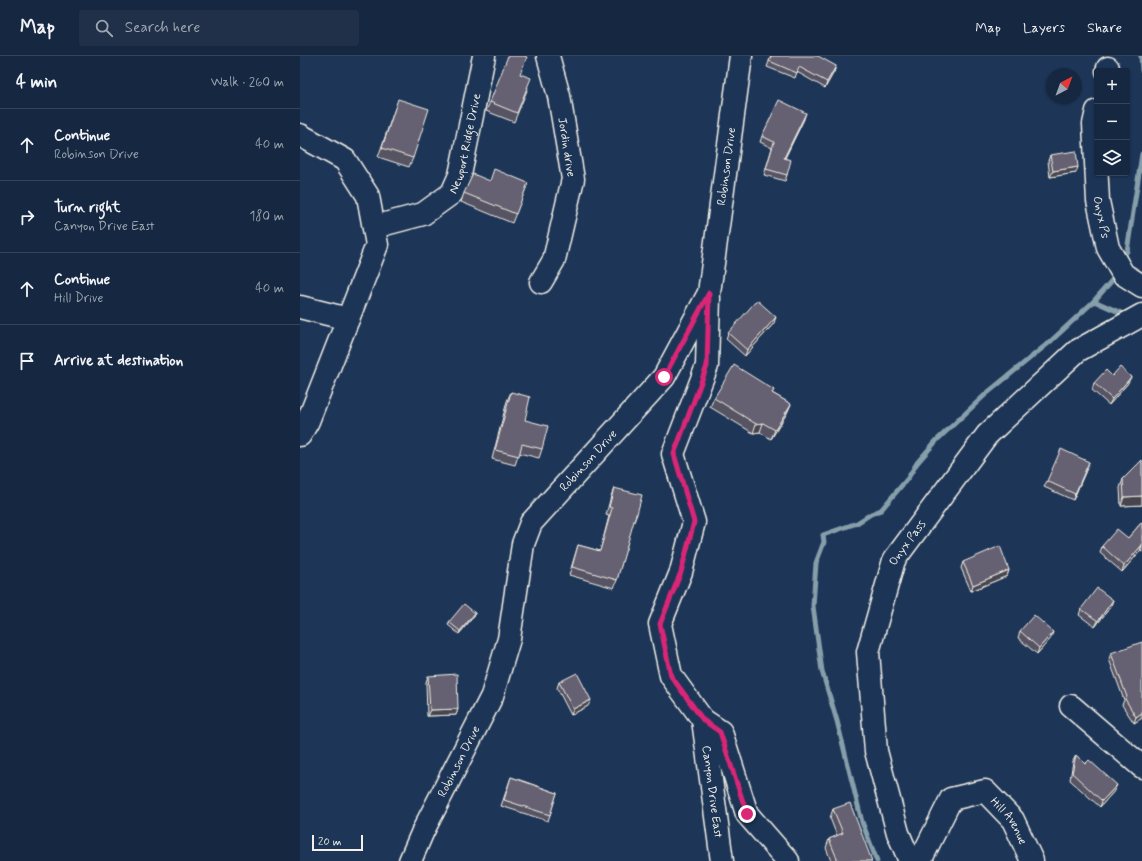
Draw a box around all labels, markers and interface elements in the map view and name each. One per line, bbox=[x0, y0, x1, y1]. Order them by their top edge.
search box bbox=[79, 10, 359, 46]
text: Map bbox=[20, 15, 55, 40]
icon: search bbox=[93, 17, 115, 39]
text: Search here bbox=[125, 18, 200, 38]
text: Map bbox=[975, 19, 1001, 37]
text: Layers bbox=[1023, 19, 1065, 37]
text: Share bbox=[1087, 19, 1122, 37]
north arrow bbox=[1046, 68, 1082, 104]
map controls bbox=[1094, 68, 1130, 176]
button: + bbox=[1094, 68, 1130, 104]
text: 4 min bbox=[16, 71, 57, 93]
text: Walk · 260 m bbox=[211, 74, 284, 91]
street label: Newport Ridge Drive bbox=[446, 92, 485, 196]
button: − bbox=[1094, 104, 1130, 140]
street label: Jordin drive bbox=[553, 116, 579, 178]
text: Continue bbox=[54, 126, 110, 146]
street label: Robinson Drive bbox=[714, 126, 740, 206]
icon: ahead bbox=[16, 134, 38, 156]
text: 40 m bbox=[255, 136, 284, 153]
button: layers bbox=[1094, 140, 1130, 176]
text: Robinson Drive bbox=[54, 146, 139, 163]
street label: Onyx Ps bbox=[1089, 196, 1113, 240]
text: Turn right bbox=[54, 198, 121, 218]
icon: right bbox=[16, 206, 38, 228]
text: 180 m bbox=[249, 208, 284, 225]
text: Canyon Drive East bbox=[54, 218, 155, 235]
text: Continue bbox=[54, 270, 110, 290]
icon: ahead bbox=[16, 278, 38, 300]
text: 40 m bbox=[255, 280, 284, 297]
text: Hill Drive bbox=[54, 290, 103, 307]
icon: arrive bbox=[16, 350, 38, 372]
text: Arrive at destination bbox=[54, 351, 183, 371]
route start bbox=[655, 368, 673, 386]
street label: Robinson Drive bbox=[556, 427, 621, 495]
street label: Onyx Pass bbox=[886, 517, 930, 567]
street label: Robinson Drive bbox=[435, 723, 485, 800]
street label: Canyon Drive East bbox=[698, 745, 726, 839]
street label: Hill Avenue bbox=[986, 794, 1030, 847]
route end bbox=[738, 805, 756, 823]
scale bar bbox=[312, 833, 363, 852]
text: 20 m bbox=[318, 835, 341, 849]

